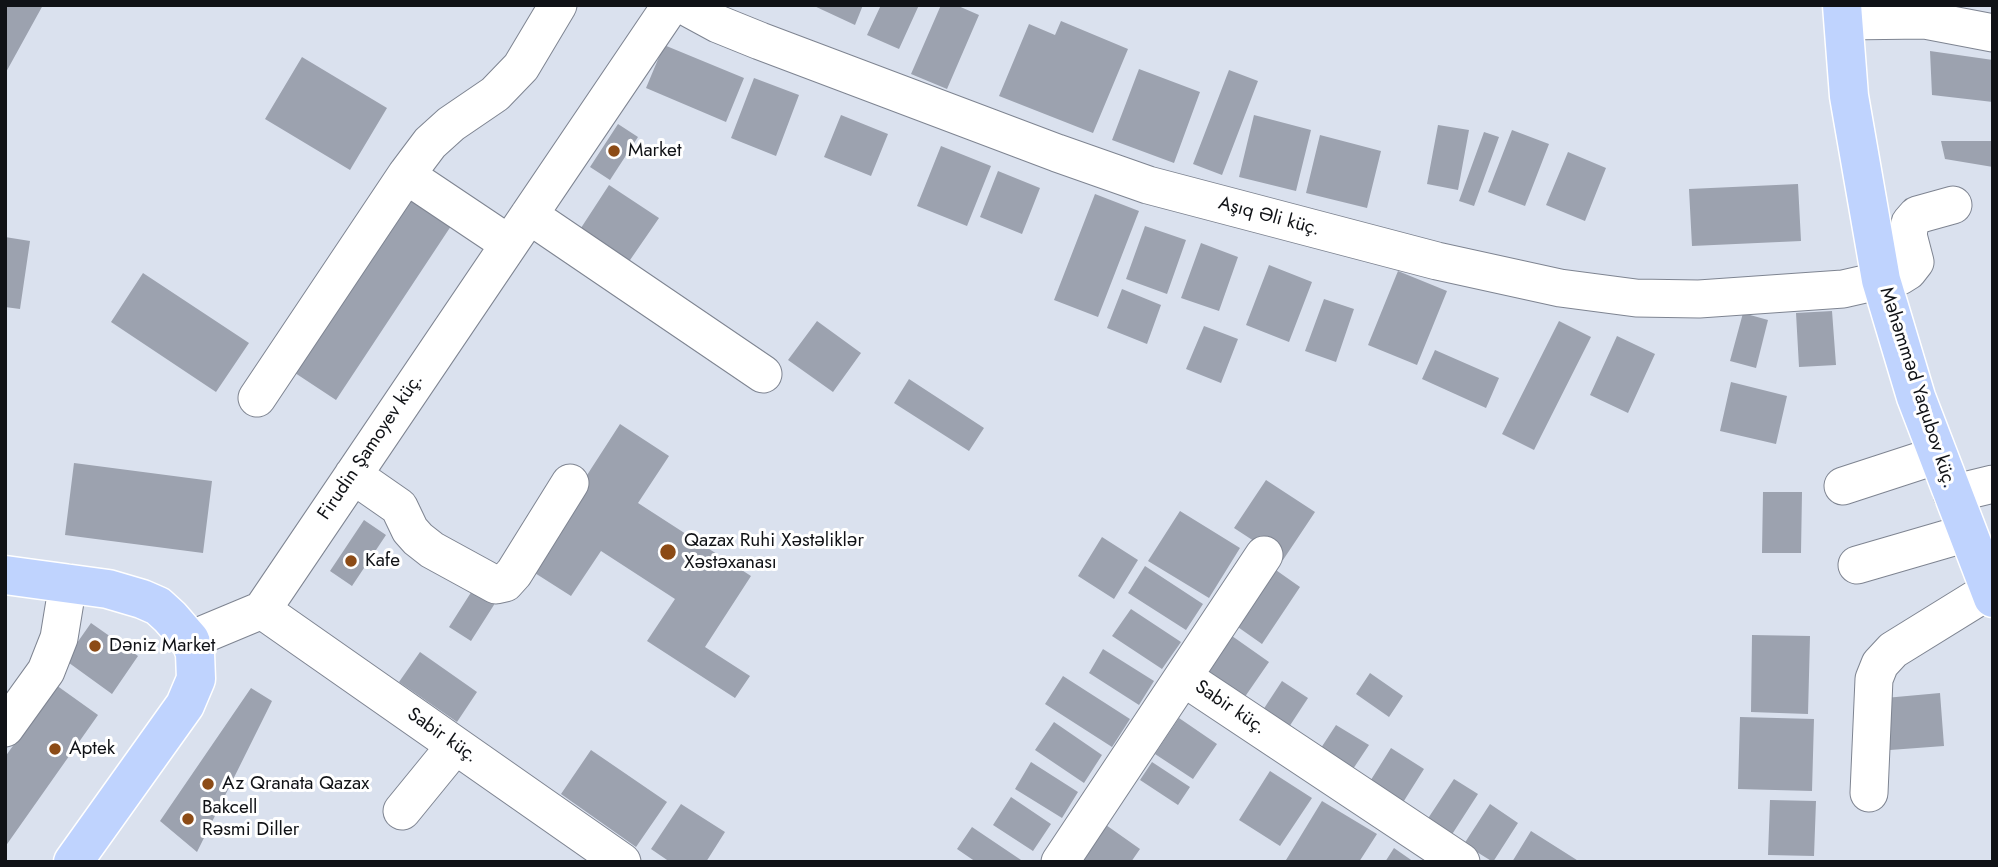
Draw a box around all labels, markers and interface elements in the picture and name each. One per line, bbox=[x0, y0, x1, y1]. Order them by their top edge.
place label: Market bbox=[628, 140, 681, 162]
marker: Market bbox=[606, 143, 622, 159]
street label: Aşıq Əli küç. bbox=[1216, 193, 1322, 241]
street label: Məhəmməd Yaqubov küç. bbox=[1874, 285, 1960, 491]
street label: Firudin Şamoyev küç. bbox=[314, 369, 428, 525]
place label: Qazax Ruhi Xəstəliklər Xəstəxanası bbox=[684, 530, 864, 574]
marker: Qazax Ruhi Xəstəliklər Xəstəxanası bbox=[658, 542, 678, 562]
place label: Kafe bbox=[365, 550, 400, 572]
marker: Kafe bbox=[343, 553, 359, 569]
place label: Dəniz Market bbox=[109, 635, 215, 657]
marker: Dəniz Market bbox=[87, 638, 103, 654]
street label: Sabir küç. bbox=[1190, 676, 1270, 740]
street label: Sabir küç. bbox=[402, 704, 482, 768]
place label: Aptek bbox=[69, 738, 115, 760]
marker: Aptek bbox=[47, 741, 63, 757]
place label: Az Qranata Qazax bbox=[222, 773, 369, 795]
marker: Az Qranata Qazax bbox=[200, 776, 216, 792]
place label: Bakcell Rəsmi Diller bbox=[202, 797, 299, 841]
marker: Bakcell Rəsmi Diller bbox=[180, 811, 196, 827]

